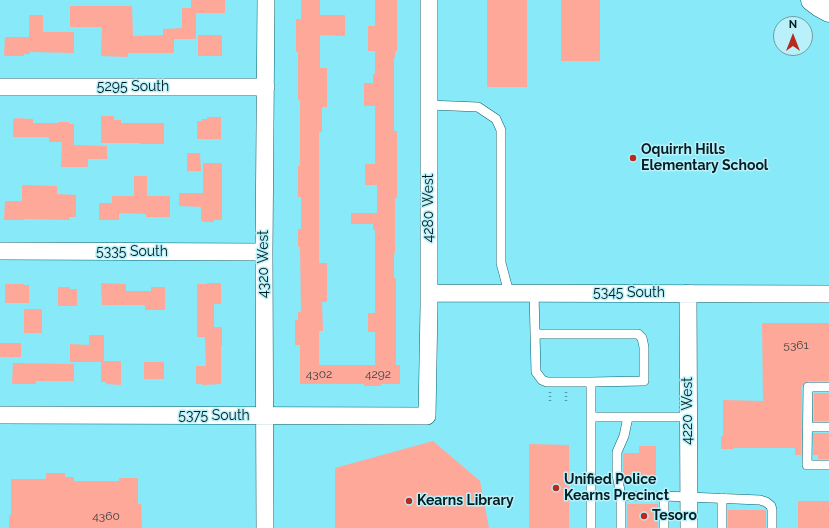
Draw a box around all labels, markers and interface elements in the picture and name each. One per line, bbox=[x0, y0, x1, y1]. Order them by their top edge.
north arrow bbox=[773, 16, 813, 56]
text: N bbox=[789, 18, 797, 31]
street label: 5295 South bbox=[97, 79, 169, 95]
place label: Oquirrh Hills Elementary School bbox=[641, 142, 768, 174]
marker: Oquirrh Hills Elementary School bbox=[628, 153, 638, 163]
street label: 4280 West bbox=[421, 174, 437, 242]
street label: 4320 West bbox=[256, 230, 272, 298]
street label: 5335 South bbox=[96, 244, 168, 260]
street label: 5345 South bbox=[593, 285, 665, 301]
house number: 5361 bbox=[783, 338, 809, 352]
house number: 4302 bbox=[306, 367, 332, 381]
house number: 4292 bbox=[365, 367, 391, 381]
street label: 4220 West bbox=[680, 377, 696, 445]
street label: 5375 South bbox=[178, 408, 250, 424]
place label: Unified Police Kearns Precinct bbox=[564, 472, 669, 504]
marker: Unified Police Kearns Precinct bbox=[551, 483, 561, 493]
place label: Kearns Library bbox=[417, 493, 514, 509]
marker: Kearns Library bbox=[404, 496, 414, 506]
place label: Tesoro bbox=[652, 508, 697, 524]
house number: 4360 bbox=[92, 509, 120, 523]
marker: Tesoro bbox=[639, 511, 649, 521]

